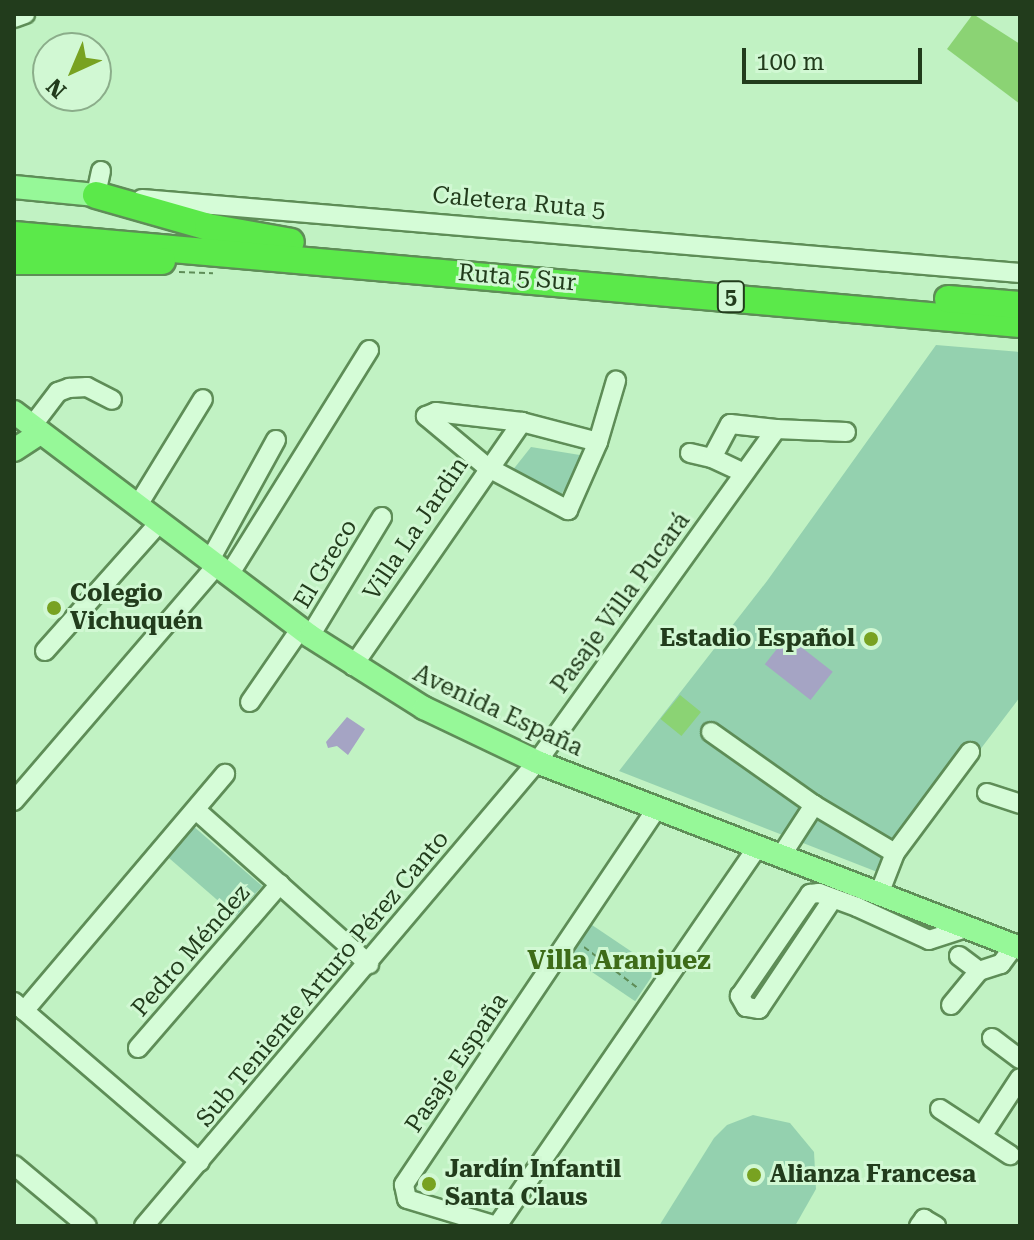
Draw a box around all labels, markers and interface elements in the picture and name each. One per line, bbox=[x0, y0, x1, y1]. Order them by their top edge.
north arrow bbox=[32, 32, 112, 112]
scale bar bbox=[746, 32, 926, 82]
text: 100 m bbox=[756, 48, 824, 76]
text: N bbox=[42, 73, 71, 103]
street label: Caletera Ruta 5 bbox=[431, 181, 607, 225]
street label: Ruta 5 Sur bbox=[457, 258, 577, 298]
road number: 5 bbox=[715, 279, 747, 315]
street label: Villa La Jardin bbox=[357, 452, 475, 606]
street label: Pasaje Villa Pucará bbox=[546, 507, 696, 699]
street label: El Greco bbox=[288, 514, 364, 614]
place label: Colegio Vichuquén bbox=[70, 580, 203, 636]
marker: Colegio Vichuquén bbox=[45, 599, 63, 617]
place label: Estadio Español bbox=[660, 625, 855, 653]
marker: Estadio Español bbox=[862, 630, 880, 648]
street label: Avenida España bbox=[408, 659, 588, 763]
street label: Sub Teniente Arturo Pérez Canto bbox=[191, 825, 455, 1133]
street label: Pedro Méndez bbox=[126, 879, 256, 1023]
district label: Villa Aranjuez bbox=[527, 945, 711, 977]
street label: Pasaje España bbox=[400, 988, 514, 1138]
place label: Jardín Infantil Santa Claus bbox=[445, 1156, 621, 1212]
place label: Alianza Francesa bbox=[770, 1161, 976, 1189]
marker: Alianza Francesa bbox=[745, 1166, 763, 1184]
marker: Jardín Infantil Santa Claus bbox=[420, 1175, 438, 1193]

